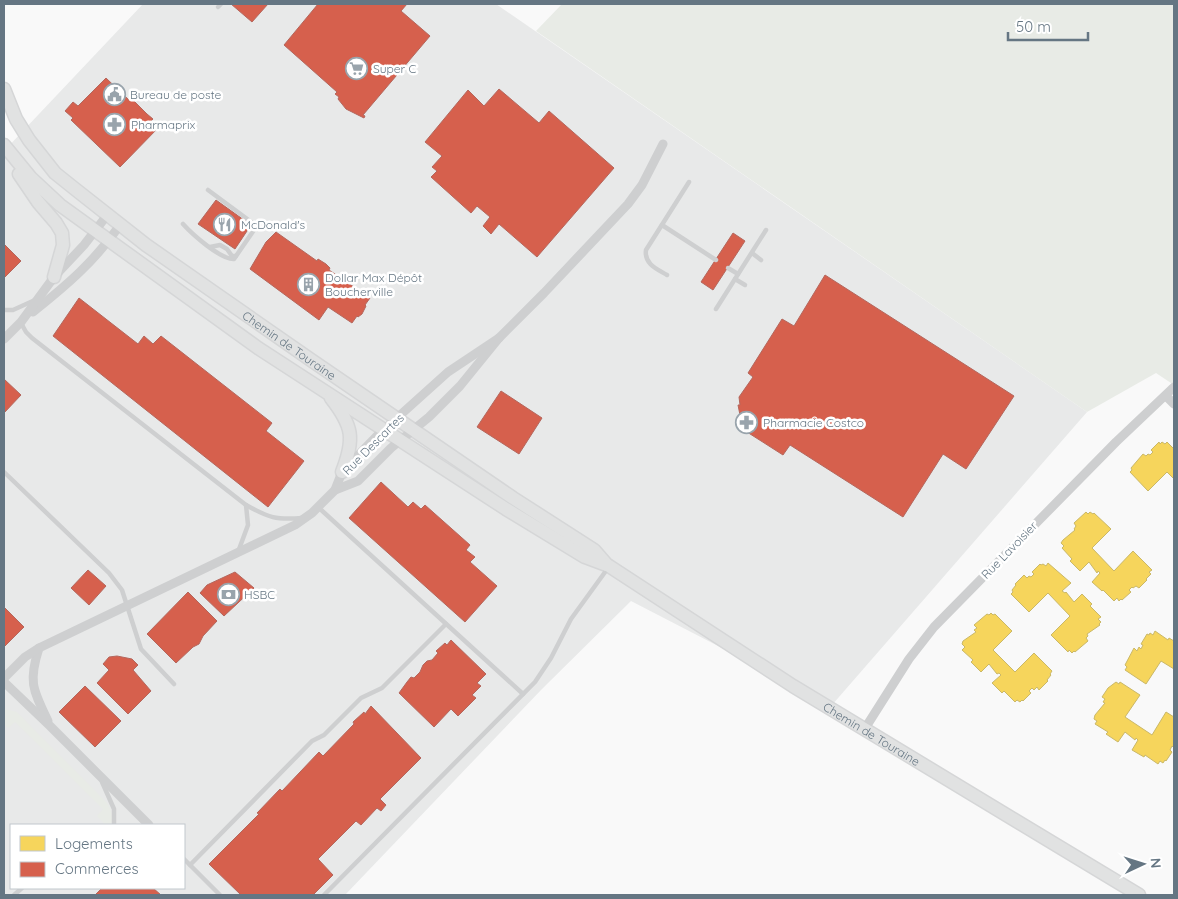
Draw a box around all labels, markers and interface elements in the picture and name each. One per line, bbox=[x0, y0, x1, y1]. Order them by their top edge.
scale bar bbox=[1008, 10, 1088, 42]
text: 50 m bbox=[1016, 17, 1051, 36]
supermarket icon: Super C bbox=[345, 56, 369, 80]
place label: Super C bbox=[373, 61, 417, 76]
public building icon: Bureau de poste bbox=[102, 82, 126, 106]
place label: Bureau de poste bbox=[130, 87, 222, 102]
pharmacy icon: Pharmaprix bbox=[103, 112, 127, 136]
place label: Pharmaprix bbox=[131, 117, 196, 132]
restaurant icon: McDonald's bbox=[213, 212, 237, 236]
place label: McDonald's bbox=[241, 217, 306, 232]
place label: Dollar Max Dépôt Boucherville bbox=[325, 270, 422, 299]
building icon: Dollar Max Dépôt Boucherville bbox=[297, 272, 321, 296]
street label: Chemin de Touraine bbox=[240, 307, 339, 383]
street label: Rue Descartes bbox=[339, 410, 407, 478]
pharmacy icon: Pharmacie Costco bbox=[735, 410, 759, 434]
place label: Pharmacie Costco bbox=[763, 415, 864, 430]
street label: Rue Lavoisier bbox=[978, 518, 1040, 582]
bank icon: HSBC bbox=[216, 582, 240, 606]
place label: HSBC bbox=[244, 587, 275, 602]
street label: Chemin de Touraine bbox=[821, 699, 923, 769]
legend bbox=[10, 824, 185, 889]
text: Logements bbox=[55, 834, 133, 853]
north arrow bbox=[1118, 839, 1168, 889]
text: N bbox=[1147, 857, 1165, 869]
text: Commerces bbox=[55, 859, 138, 878]

